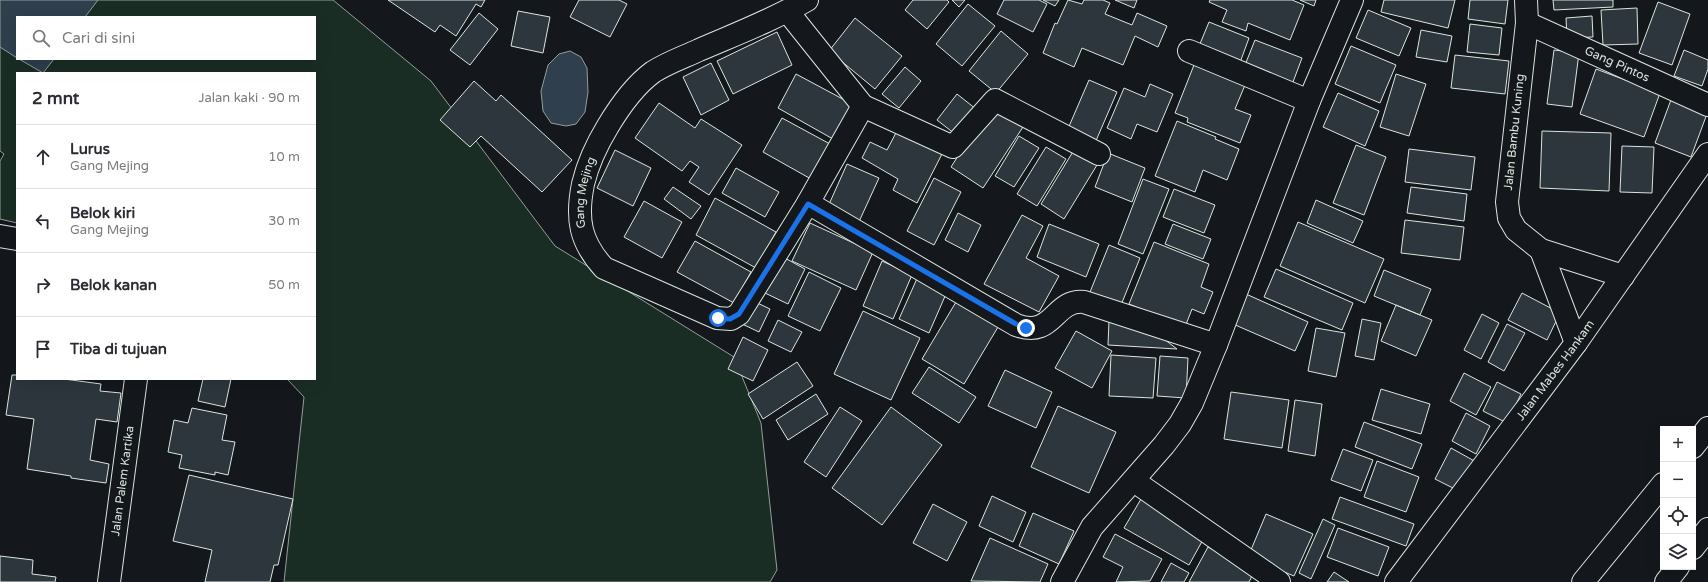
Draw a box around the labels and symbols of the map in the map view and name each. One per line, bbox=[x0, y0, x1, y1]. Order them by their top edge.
street label: Gang Pintos bbox=[1583, 43, 1652, 85]
street label: Jalan Bambu Kuning bbox=[1501, 73, 1527, 191]
street label: Gang Mejing bbox=[573, 155, 598, 230]
route start bbox=[709, 309, 727, 327]
street label: Jalan Mabes Hankam bbox=[1513, 317, 1597, 423]
route end bbox=[1017, 319, 1035, 337]
street label: Jalan Palem Kartika bbox=[108, 425, 137, 537]

